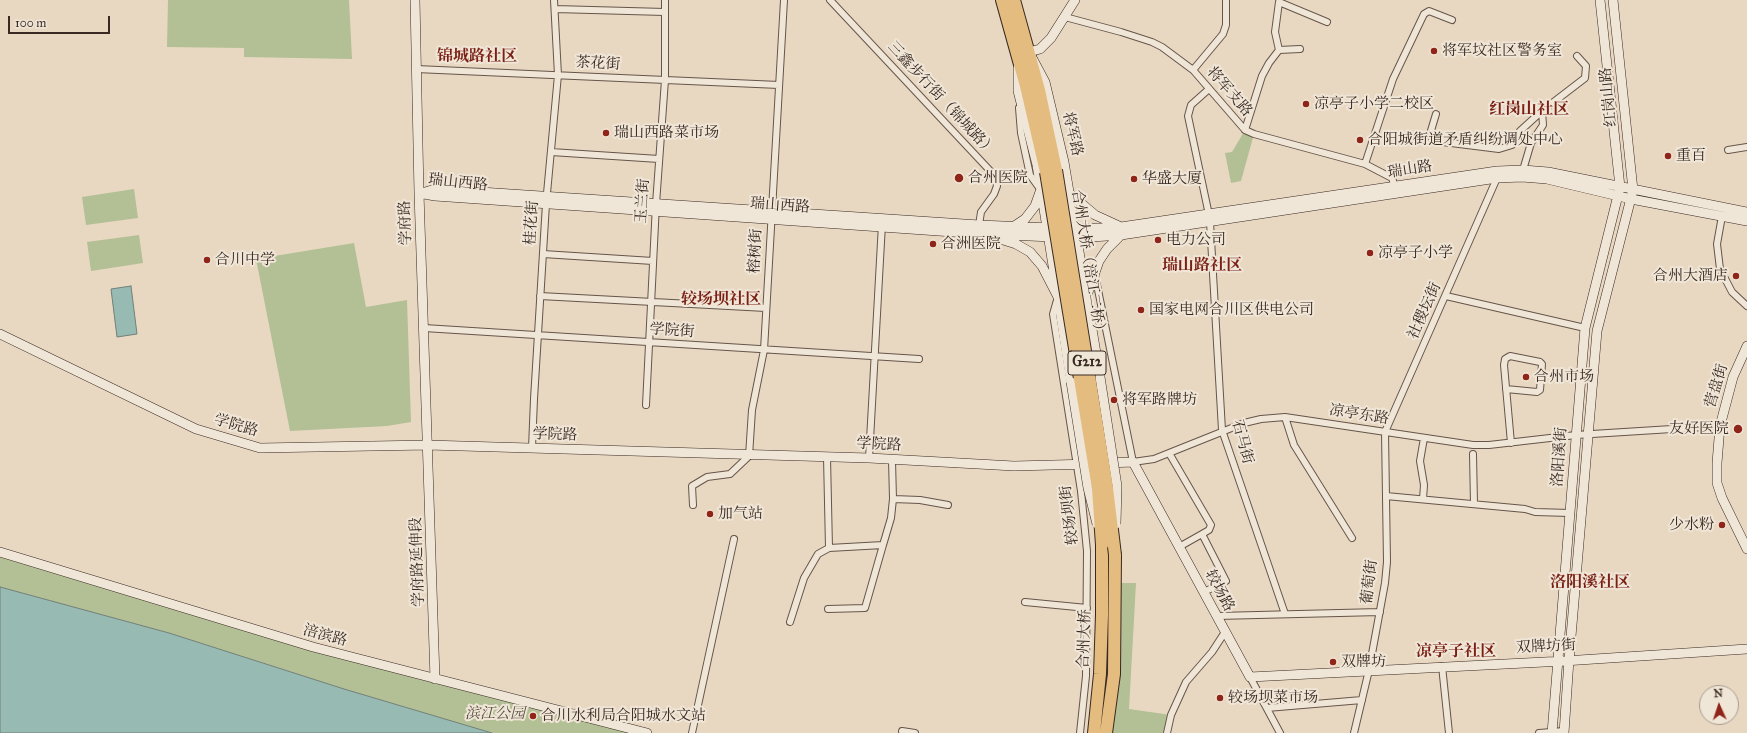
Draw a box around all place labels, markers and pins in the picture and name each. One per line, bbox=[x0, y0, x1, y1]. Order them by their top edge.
place label: 将军坟社区警务室 bbox=[1442, 42, 1562, 60]
marker: 将军坟社区警务室 bbox=[1429, 46, 1439, 56]
place label: 凉亭子小学二校区 bbox=[1314, 95, 1434, 113]
marker: 凉亭子小学二校区 bbox=[1301, 99, 1311, 109]
place label: 瑞山西路菜市场 bbox=[614, 124, 719, 142]
marker: 瑞山西路菜市场 bbox=[601, 128, 611, 138]
place label: 合阳城街道矛盾纠纷调处中心 bbox=[1368, 131, 1563, 149]
marker: 合阳城街道矛盾纠纷调处中心 bbox=[1355, 135, 1365, 145]
place label: 重百 bbox=[1676, 147, 1706, 165]
marker: 重百 bbox=[1663, 151, 1673, 161]
place label: 合州医院 bbox=[968, 169, 1028, 187]
place label: 华盛大厦 bbox=[1142, 170, 1202, 188]
marker: 合州医院 bbox=[953, 172, 965, 184]
marker: 华盛大厦 bbox=[1129, 174, 1139, 184]
place label: 电力公司 bbox=[1166, 231, 1226, 249]
place label: 合洲医院 bbox=[941, 235, 1001, 253]
marker: 电力公司 bbox=[1153, 235, 1163, 245]
marker: 合洲医院 bbox=[928, 239, 938, 249]
place label: 凉亭子小学 bbox=[1378, 244, 1453, 262]
marker: 凉亭子小学 bbox=[1365, 248, 1375, 258]
place label: 合川中学 bbox=[215, 251, 275, 269]
marker: 合川中学 bbox=[202, 255, 212, 265]
place label: 合州大酒店 bbox=[1653, 267, 1728, 285]
marker: 合州大酒店 bbox=[1731, 271, 1741, 281]
place label: 国家电网合川区供电公司 bbox=[1149, 301, 1314, 319]
marker: 国家电网合川区供电公司 bbox=[1136, 305, 1146, 315]
place label: 合州市场 bbox=[1534, 368, 1594, 386]
marker: 合州市场 bbox=[1521, 372, 1531, 382]
place label: 将军路牌坊 bbox=[1122, 391, 1197, 409]
marker: 将军路牌坊 bbox=[1109, 395, 1119, 405]
place label: 友好医院 bbox=[1669, 420, 1729, 438]
marker: 友好医院 bbox=[1732, 423, 1744, 435]
place label: 加气站 bbox=[718, 505, 763, 523]
marker: 加气站 bbox=[705, 509, 715, 519]
place label: 少水粉 bbox=[1669, 516, 1714, 534]
marker: 少水粉 bbox=[1717, 520, 1727, 530]
place label: 双牌坊 bbox=[1341, 653, 1386, 671]
marker: 双牌坊 bbox=[1328, 657, 1338, 667]
place label: 较场坝菜市场 bbox=[1228, 689, 1318, 707]
marker: 较场坝菜市场 bbox=[1215, 693, 1225, 703]
place label: 合川水利局合阳城水文站 bbox=[541, 707, 706, 725]
marker: 合川水利局合阳城水文站 bbox=[528, 711, 538, 721]

